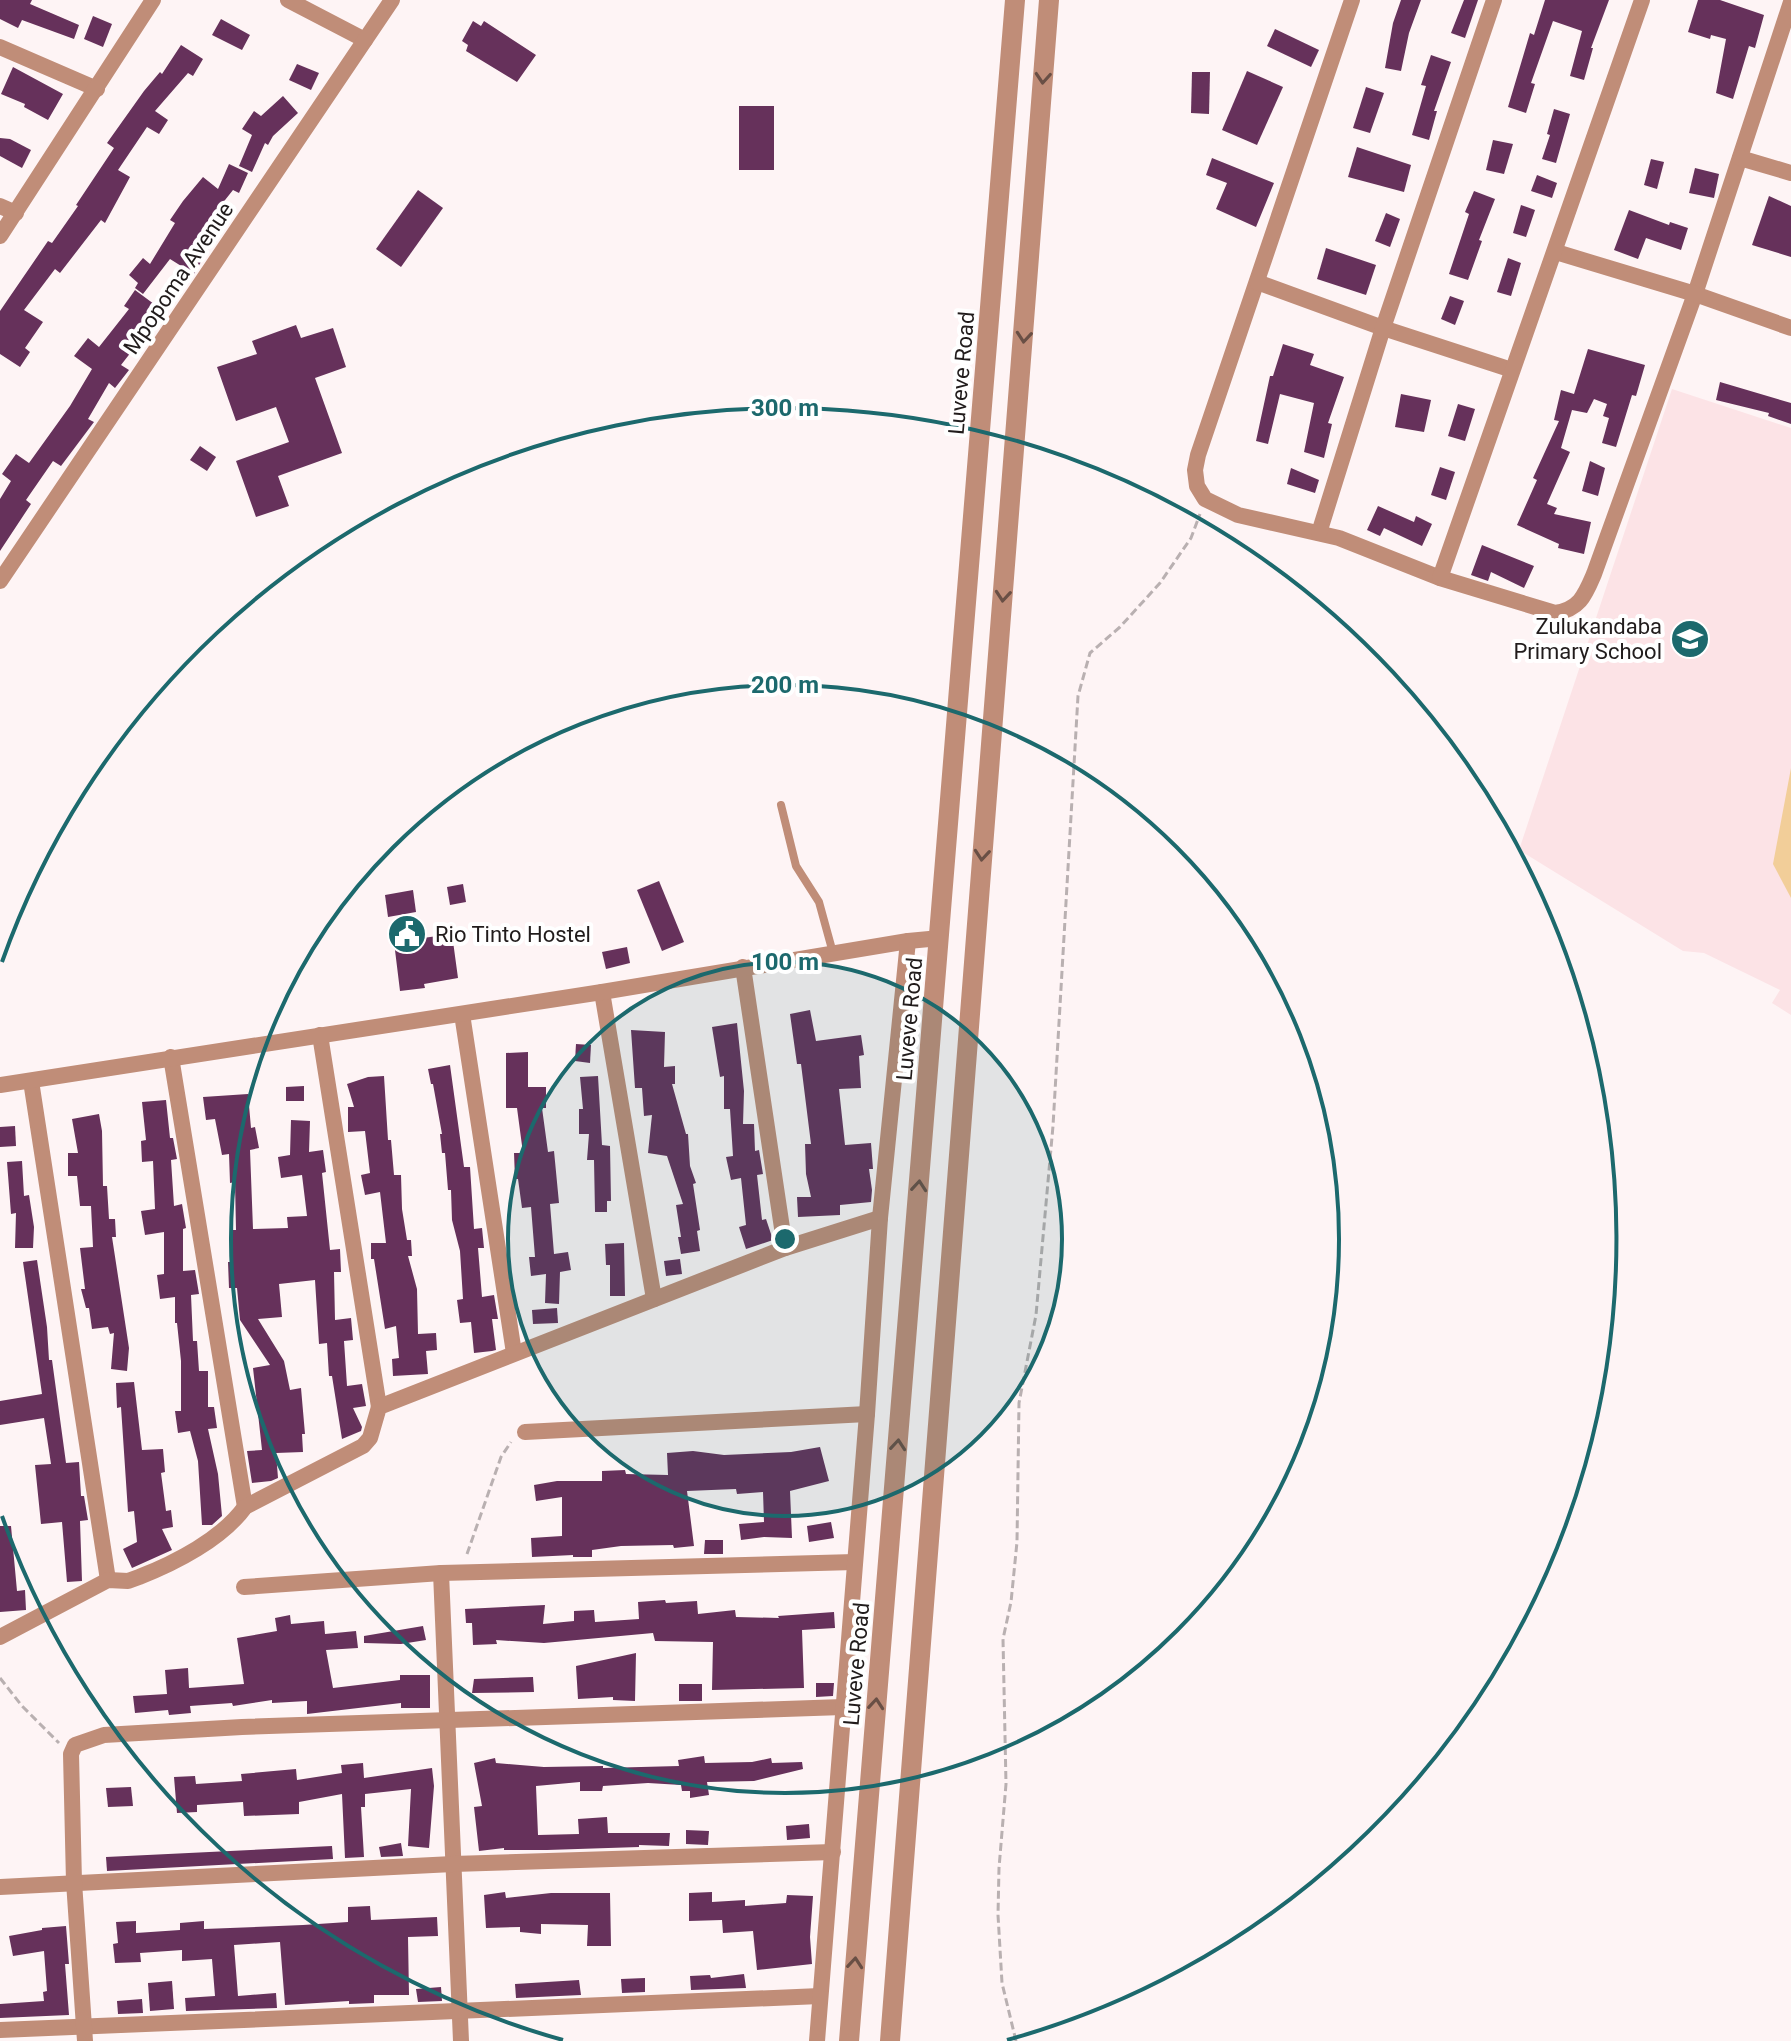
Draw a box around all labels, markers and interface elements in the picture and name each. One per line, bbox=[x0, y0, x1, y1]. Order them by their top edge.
one-way arrow bbox=[1035, 72, 1052, 85]
street label: Mpopoma Avenue bbox=[118, 198, 238, 359]
street label: Luveve Road bbox=[944, 310, 979, 436]
one-way arrow bbox=[1015, 331, 1032, 344]
text: 300 m bbox=[751, 394, 819, 422]
one-way arrow bbox=[995, 590, 1012, 603]
place label: Zulukandaba Primary School bbox=[1513, 614, 1662, 664]
school or university icon: Zulukandaba Primary School bbox=[1669, 618, 1711, 660]
text: 200 m bbox=[751, 671, 819, 699]
one-way arrow bbox=[974, 849, 991, 862]
public building icon: Rio Tinto Hostel bbox=[386, 913, 428, 955]
place label: Rio Tinto Hostel bbox=[435, 922, 591, 947]
text: 100 m bbox=[751, 948, 819, 976]
street label: Luveve Road bbox=[892, 956, 927, 1082]
one-way arrow bbox=[911, 1179, 928, 1192]
centre of rings bbox=[771, 1225, 799, 1253]
one-way arrow bbox=[889, 1438, 906, 1451]
street label: Luveve Road bbox=[839, 1601, 874, 1727]
one-way arrow bbox=[868, 1697, 885, 1710]
one-way arrow bbox=[846, 1956, 863, 1969]

